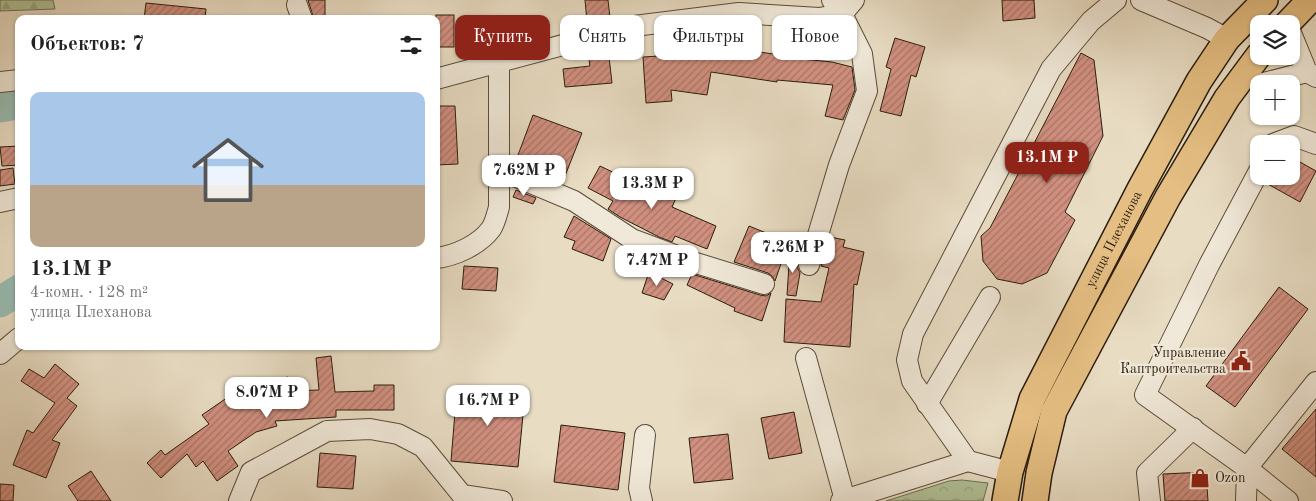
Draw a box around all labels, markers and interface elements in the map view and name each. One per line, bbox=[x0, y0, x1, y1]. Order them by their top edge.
chip: Купить bbox=[455, 15, 550, 60]
chip: Снять bbox=[560, 15, 644, 60]
chip: Фильтры bbox=[654, 15, 762, 60]
chip: Новое bbox=[772, 15, 857, 60]
map controls bbox=[1250, 15, 1300, 185]
button: layers bbox=[1250, 15, 1300, 65]
icon: filters bbox=[397, 31, 425, 59]
text: Объектов: 7 bbox=[30, 34, 144, 55]
button: + bbox=[1250, 75, 1300, 125]
icon: home bbox=[183, 125, 273, 215]
button: − bbox=[1250, 135, 1300, 185]
pin: 13.1M ₽ bbox=[1001, 142, 1093, 184]
text: 13.1M ₽ bbox=[1016, 150, 1078, 166]
pin: 7.62M ₽ bbox=[478, 154, 570, 197]
text: 7.62M ₽ bbox=[493, 163, 555, 179]
pin: 13.3M ₽ bbox=[606, 168, 698, 210]
text: 13.3M ₽ bbox=[621, 176, 683, 192]
street label: улица Плеханова bbox=[1083, 189, 1145, 290]
pin: 7.26M ₽ bbox=[747, 232, 839, 274]
text: 7.26M ₽ bbox=[762, 240, 824, 256]
pin: 7.47M ₽ bbox=[611, 244, 703, 287]
text: 7.47M ₽ bbox=[626, 253, 688, 269]
text: 13.1M ₽ bbox=[30, 259, 112, 280]
text: 4-комн. · 128 m² bbox=[30, 285, 148, 301]
text: улица Плеханова bbox=[30, 305, 152, 321]
place label: Управление Каптроительства bbox=[1120, 346, 1226, 376]
public building icon: Управление Каптроительства bbox=[1230, 350, 1252, 372]
pin: 8.07M ₽ bbox=[221, 376, 313, 419]
pin: 16.7M ₽ bbox=[442, 384, 534, 427]
text: 8.07M ₽ bbox=[236, 385, 298, 401]
text: 16.7M ₽ bbox=[457, 393, 519, 409]
shop icon: Ozon bbox=[1189, 467, 1211, 489]
place label: Ozon bbox=[1215, 471, 1246, 485]

